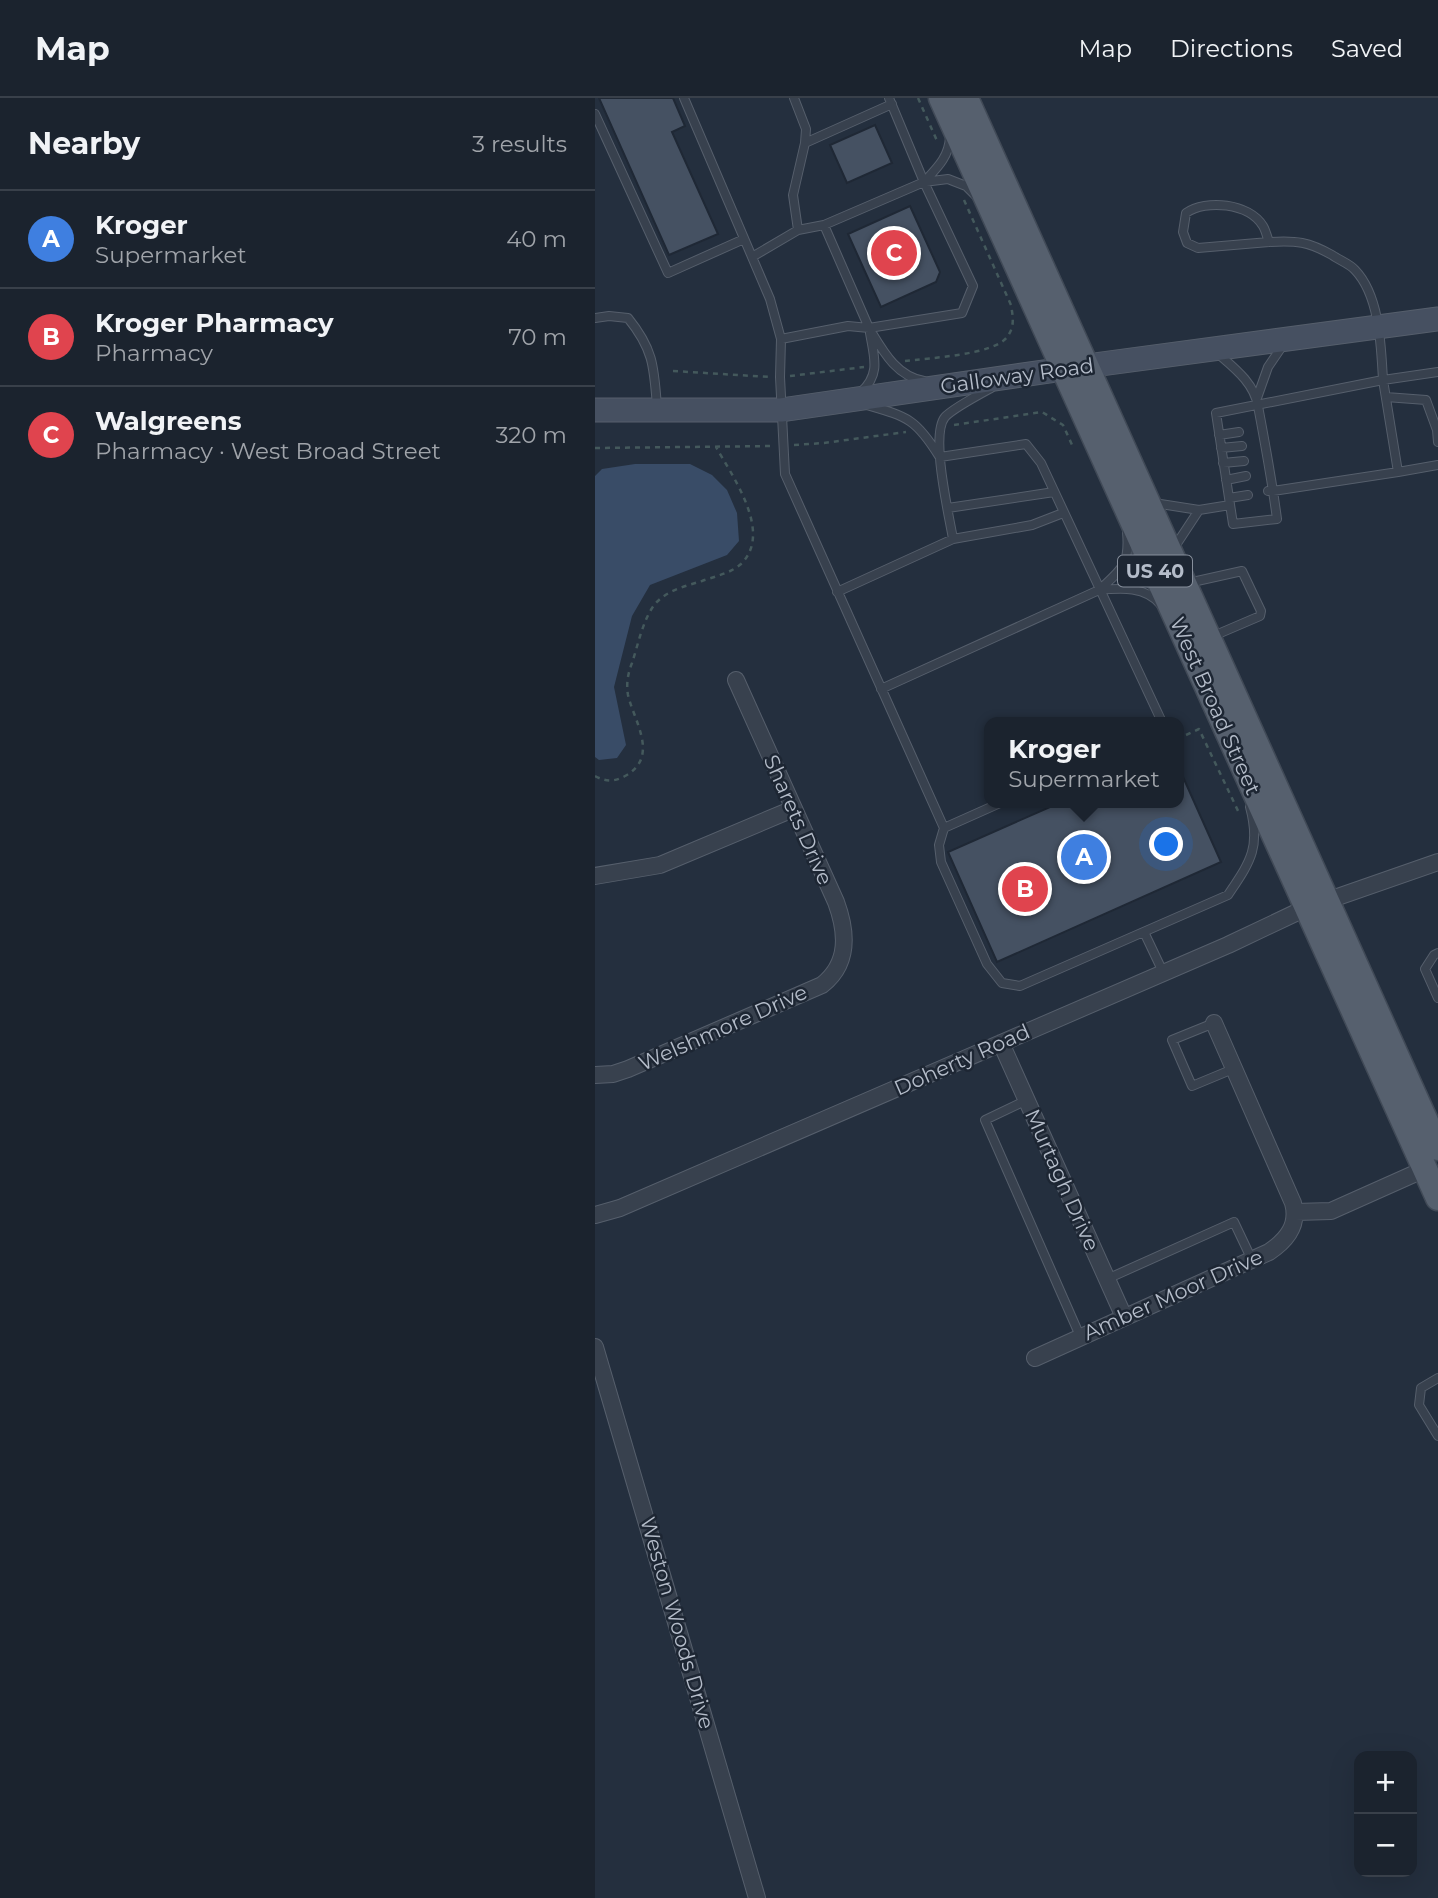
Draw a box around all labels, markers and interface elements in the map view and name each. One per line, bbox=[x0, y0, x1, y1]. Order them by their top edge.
text: Map bbox=[35, 28, 110, 68]
text: Map bbox=[1079, 34, 1132, 63]
text: Directions bbox=[1170, 34, 1293, 63]
text: Saved bbox=[1331, 34, 1403, 63]
text: Nearby bbox=[28, 125, 140, 162]
text: 3 results bbox=[472, 130, 567, 158]
text: Kroger bbox=[95, 209, 188, 241]
text: A bbox=[42, 225, 60, 253]
text: 40 m bbox=[506, 225, 567, 253]
pin: C bbox=[871, 227, 917, 279]
text: Supermarket bbox=[95, 241, 247, 269]
text: Kroger Pharmacy bbox=[95, 307, 334, 339]
text: B bbox=[42, 323, 60, 351]
text: 70 m bbox=[508, 323, 567, 351]
text: Pharmacy bbox=[95, 339, 213, 367]
street label: Galloway Road bbox=[939, 352, 1095, 399]
text: Walgreens bbox=[95, 405, 241, 437]
text: C bbox=[43, 421, 59, 449]
text: 320 m bbox=[495, 421, 567, 449]
text: Pharmacy · West Broad Street bbox=[95, 437, 441, 465]
road number: US 40 bbox=[1118, 556, 1192, 586]
street label: West Broad Street bbox=[1165, 613, 1266, 799]
popup bbox=[984, 717, 1184, 808]
text: Kroger bbox=[1008, 733, 1101, 765]
street label: Sharets Drive bbox=[759, 751, 838, 889]
text: Supermarket bbox=[1008, 765, 1160, 793]
your location bbox=[1149, 827, 1183, 861]
pin: A bbox=[1061, 831, 1107, 883]
pin: B bbox=[1002, 863, 1048, 915]
street label: Welshmore Drive bbox=[635, 979, 811, 1076]
street label: Doherty Road bbox=[890, 1018, 1033, 1101]
street label: Murtagh Drive bbox=[1020, 1105, 1105, 1255]
street label: Amber Moor Drive bbox=[1079, 1244, 1266, 1345]
street label: Weston Woods Drive bbox=[635, 1514, 720, 1732]
map controls bbox=[1354, 1751, 1417, 1877]
button: + bbox=[1354, 1751, 1417, 1814]
button: − bbox=[1354, 1814, 1417, 1877]

